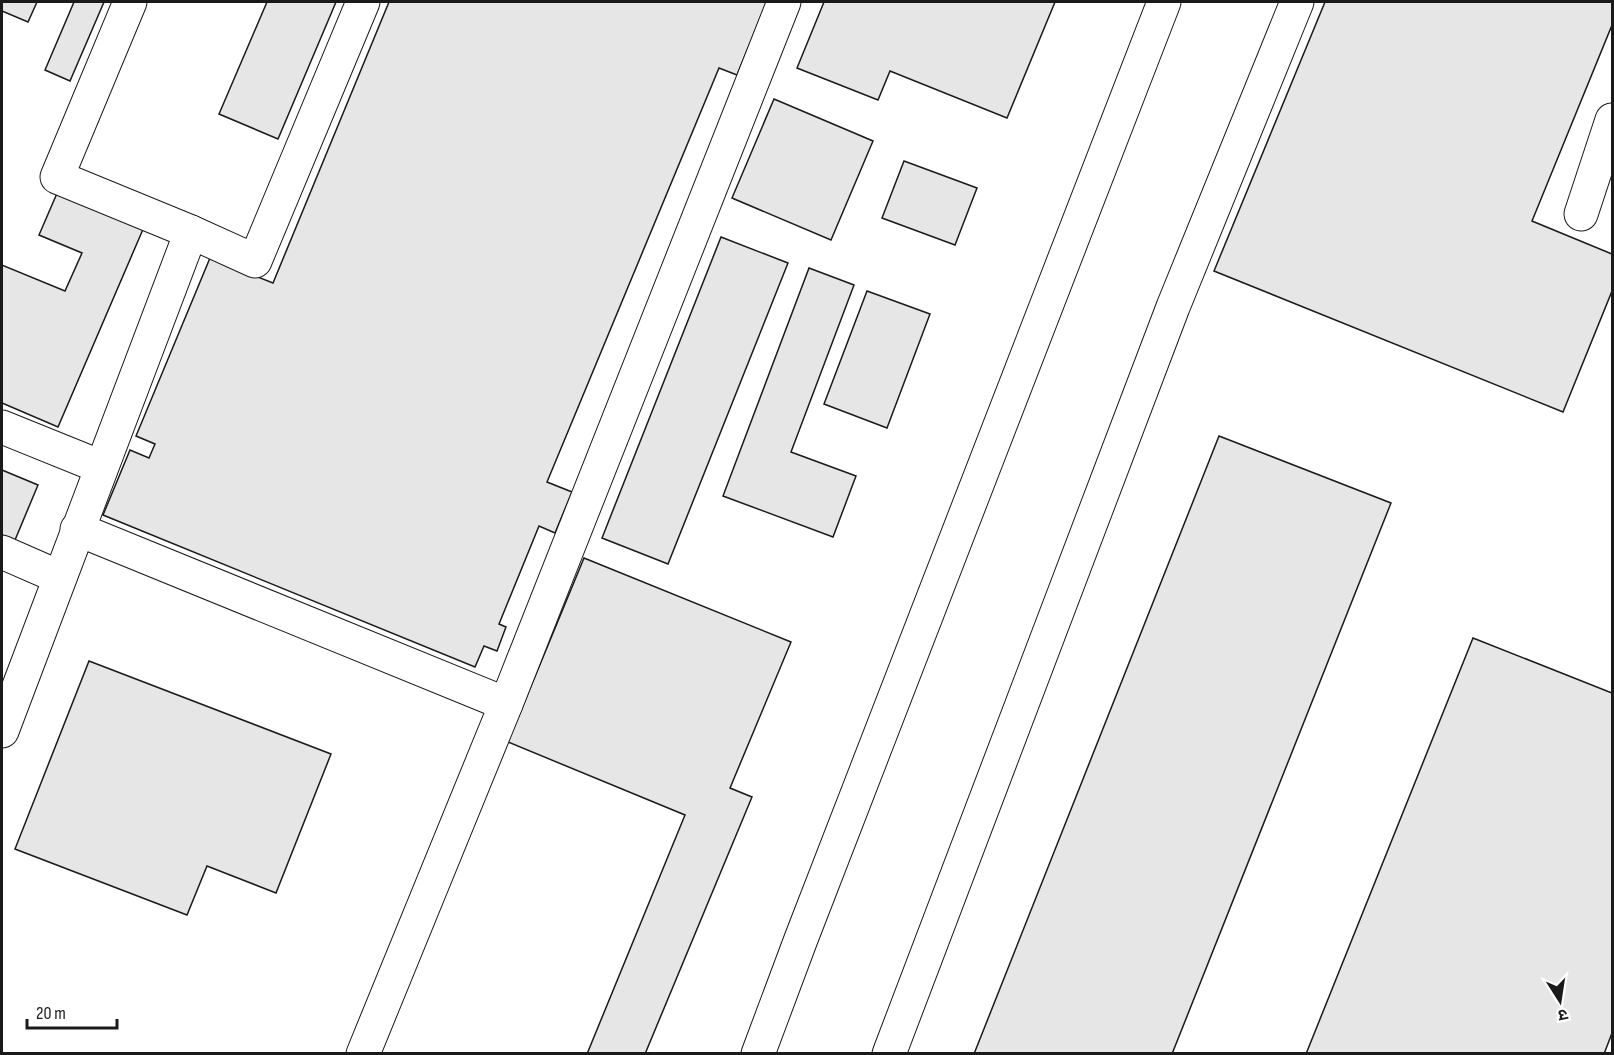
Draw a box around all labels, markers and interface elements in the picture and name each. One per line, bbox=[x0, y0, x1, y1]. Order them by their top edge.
north arrow bbox=[1530, 971, 1590, 1031]
scale bar bbox=[27, 992, 117, 1030]
text: 20 m bbox=[36, 1003, 66, 1024]
text: उ bbox=[1556, 1004, 1569, 1025]

